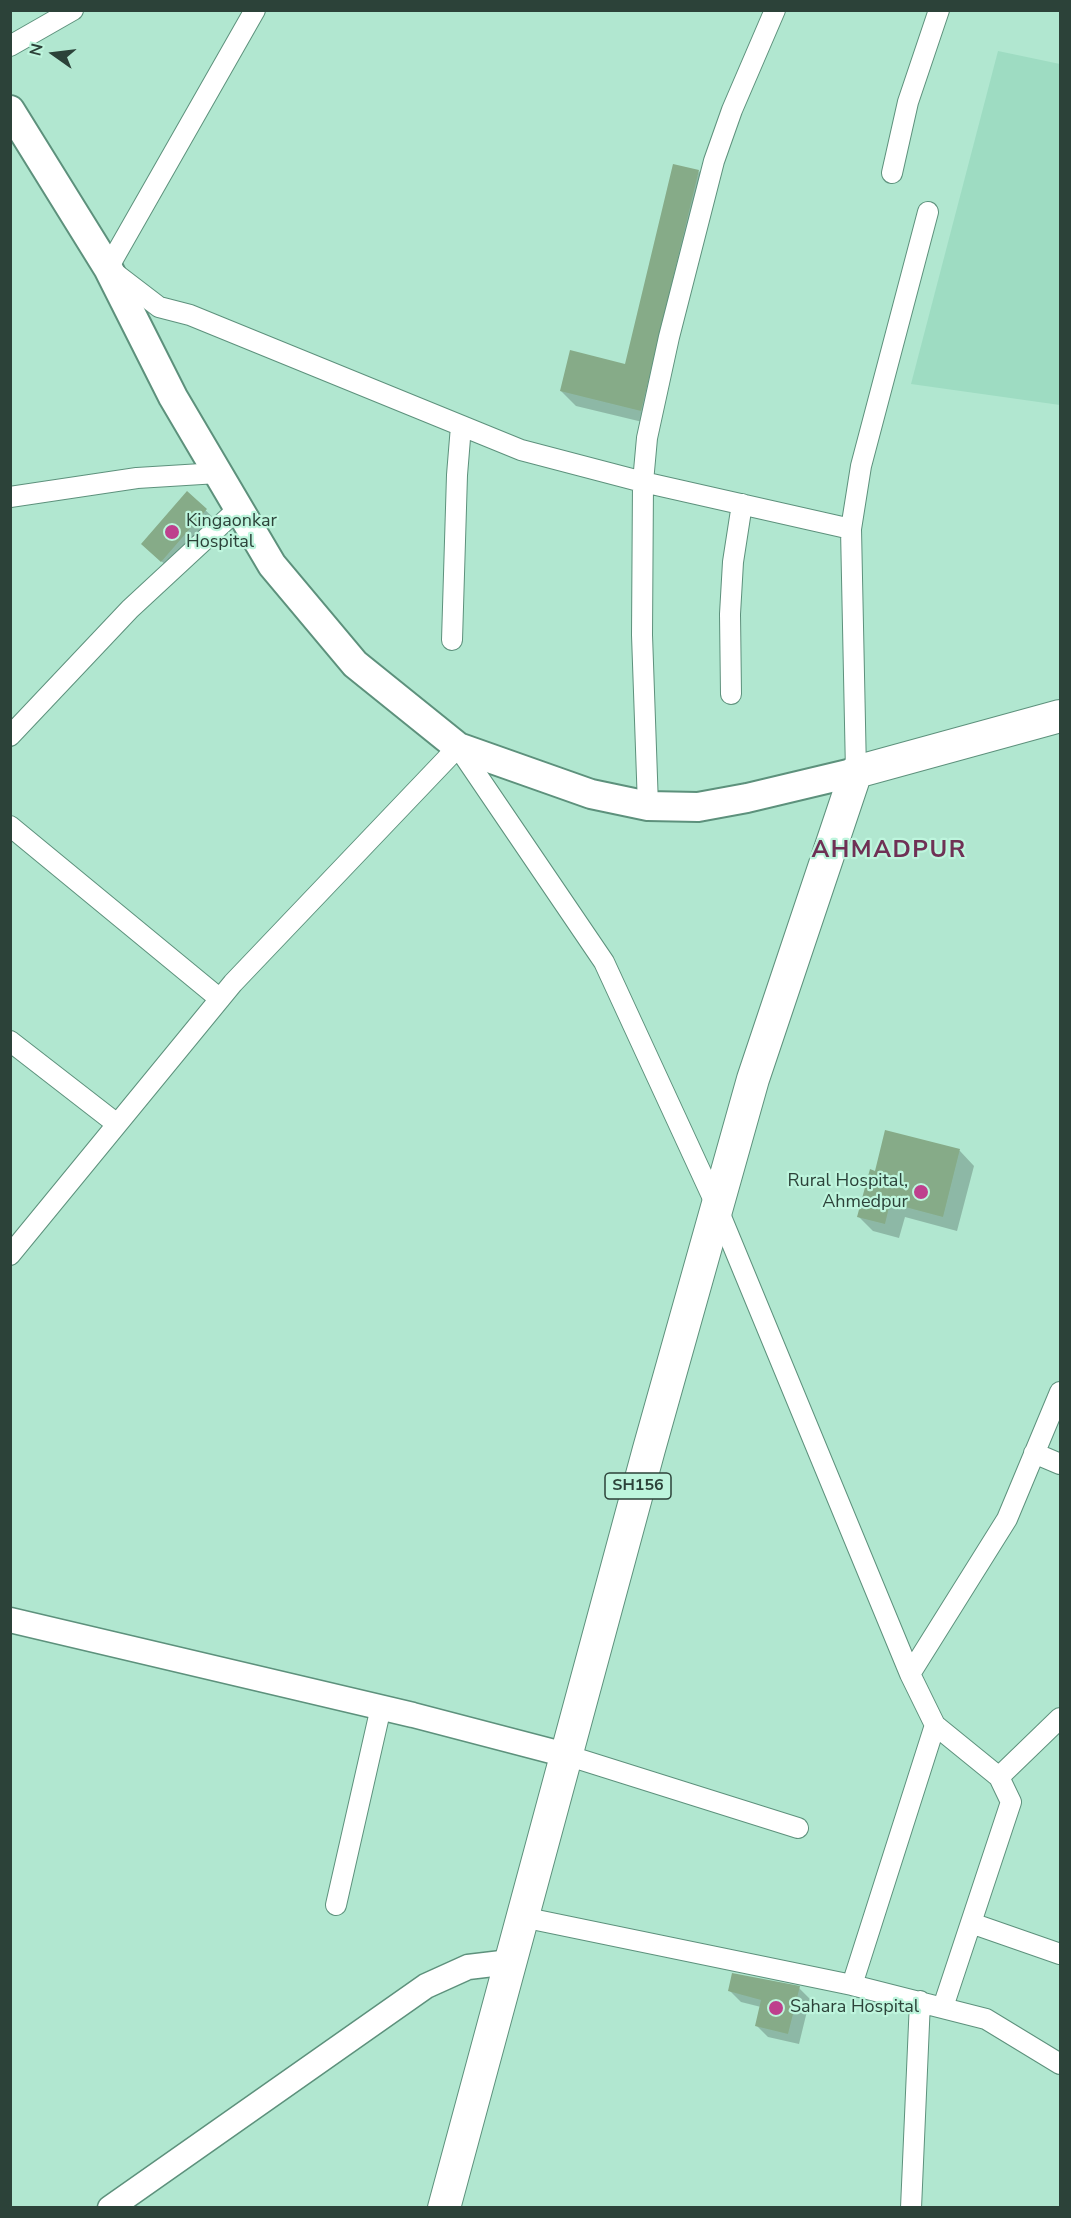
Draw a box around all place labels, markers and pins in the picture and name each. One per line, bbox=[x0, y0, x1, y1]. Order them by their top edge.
place label: Kingaonkar Hospital bbox=[186, 511, 277, 554]
marker: Kingaonkar Hospital bbox=[163, 523, 181, 541]
place label: Rural Hospital, Ahmedpur bbox=[788, 1171, 908, 1214]
marker: Rural Hospital, Ahmedpur bbox=[912, 1183, 930, 1201]
place label: Sahara Hospital bbox=[790, 1997, 919, 2019]
marker: Sahara Hospital bbox=[767, 1999, 785, 2017]

